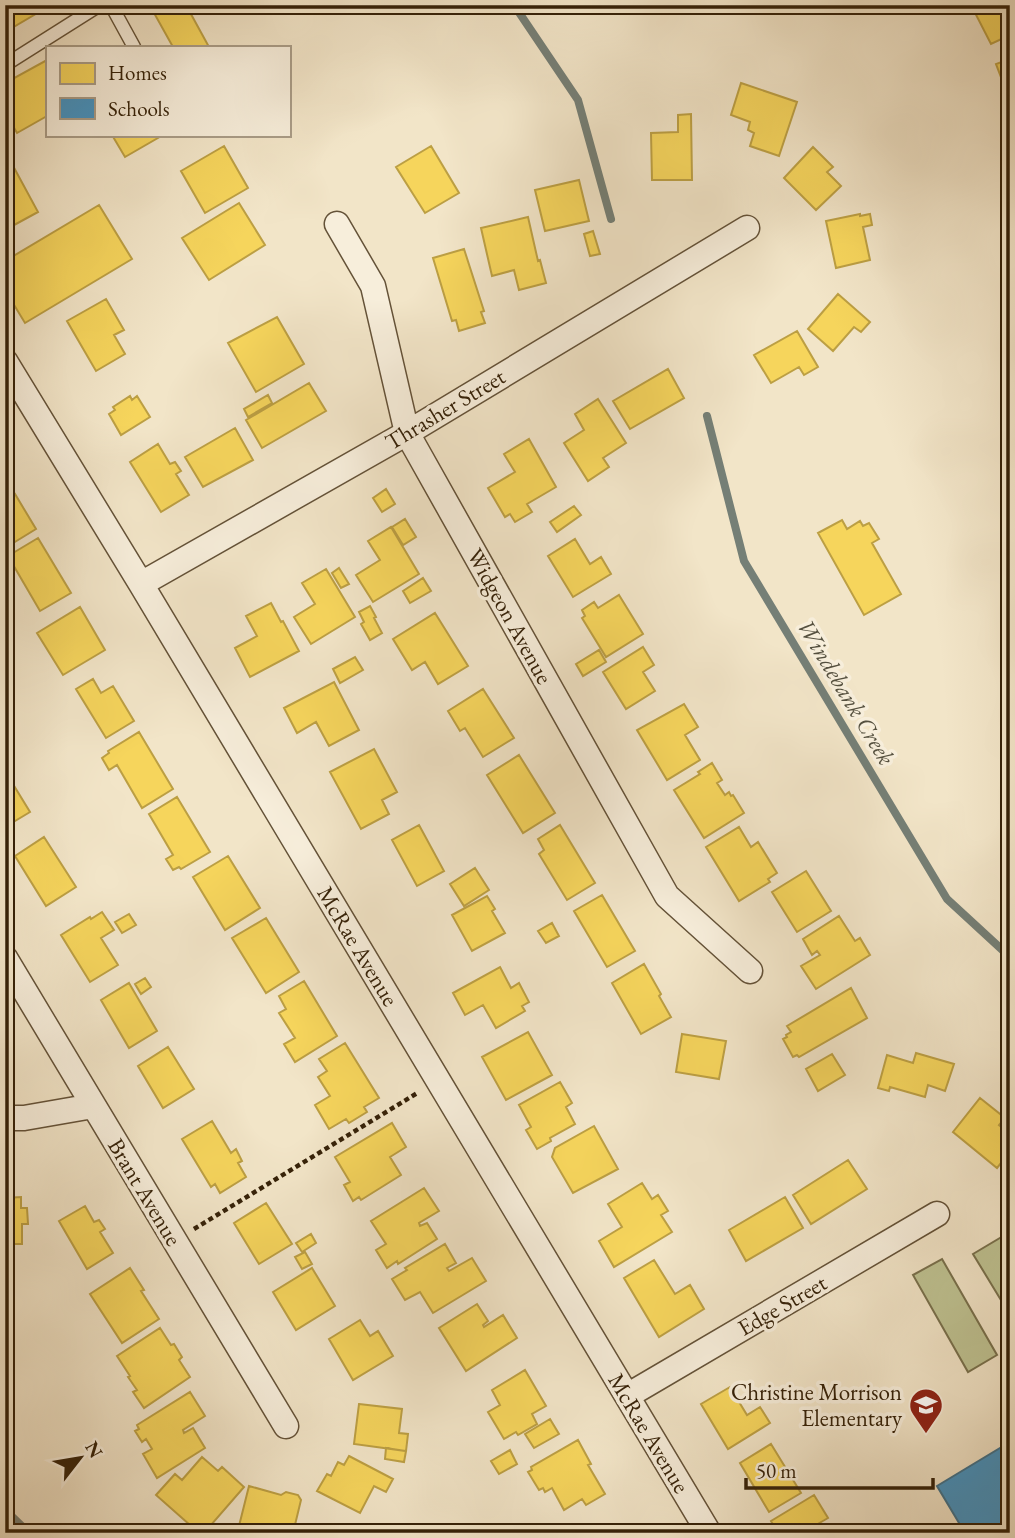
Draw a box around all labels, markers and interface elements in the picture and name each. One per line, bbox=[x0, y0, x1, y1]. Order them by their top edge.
legend bbox=[46, 46, 290, 136]
text: Homes bbox=[108, 59, 167, 86]
text: Schools bbox=[108, 95, 170, 122]
street label: Thrasher Street bbox=[379, 361, 511, 457]
street label: Widgeon Avenue bbox=[460, 543, 560, 689]
water label: Windebank Creek bbox=[791, 613, 902, 771]
street label: McRae Avenue bbox=[310, 881, 406, 1012]
street label: Brant Avenue bbox=[101, 1133, 189, 1251]
street label: Edge Street bbox=[732, 1267, 833, 1343]
street label: McRae Avenue bbox=[601, 1368, 697, 1499]
place label: Christine Morrison Elementary bbox=[731, 1377, 903, 1433]
school or university icon: Christine Morrison Elementary bbox=[907, 1386, 945, 1435]
north arrow bbox=[46, 1422, 116, 1492]
text: N bbox=[79, 1436, 109, 1463]
scale bar bbox=[746, 1447, 933, 1491]
text: 50 m bbox=[756, 1457, 797, 1484]

